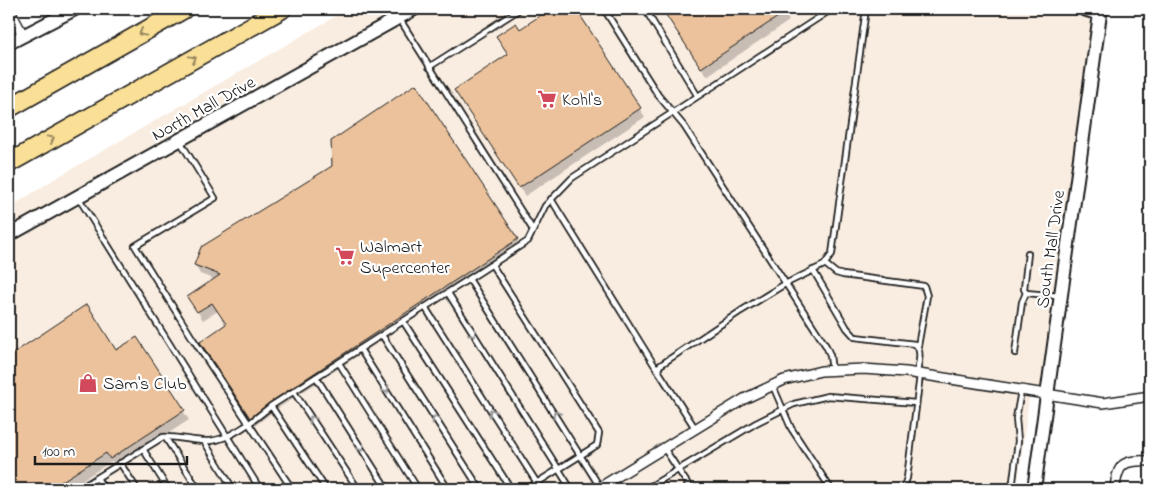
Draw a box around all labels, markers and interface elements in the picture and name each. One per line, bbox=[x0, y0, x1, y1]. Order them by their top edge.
one-way arrow bbox=[138, 26, 147, 36]
one-way arrow bbox=[187, 56, 196, 66]
street label: North Mall Drive bbox=[147, 70, 261, 149]
supermarket icon: Kohl's bbox=[536, 88, 558, 110]
place label: Kohl's bbox=[562, 88, 602, 114]
one-way arrow bbox=[46, 136, 55, 146]
street label: South Mall Drive bbox=[1031, 188, 1073, 310]
place label: Walmart Supercenter bbox=[360, 235, 450, 282]
supermarket icon: Walmart Supercenter bbox=[334, 245, 356, 267]
one-way arrow bbox=[467, 329, 477, 338]
shop icon: Sam's Club bbox=[77, 372, 99, 394]
place label: Sam's Club bbox=[103, 372, 187, 398]
one-way arrow bbox=[380, 385, 389, 394]
one-way arrow bbox=[489, 408, 498, 418]
one-way arrow bbox=[552, 410, 562, 419]
one-way arrow bbox=[309, 415, 318, 425]
one-way arrow bbox=[432, 415, 441, 424]
scale bar bbox=[35, 433, 188, 465]
text: 100 m bbox=[42, 441, 75, 463]
one-way arrow bbox=[355, 442, 364, 452]

